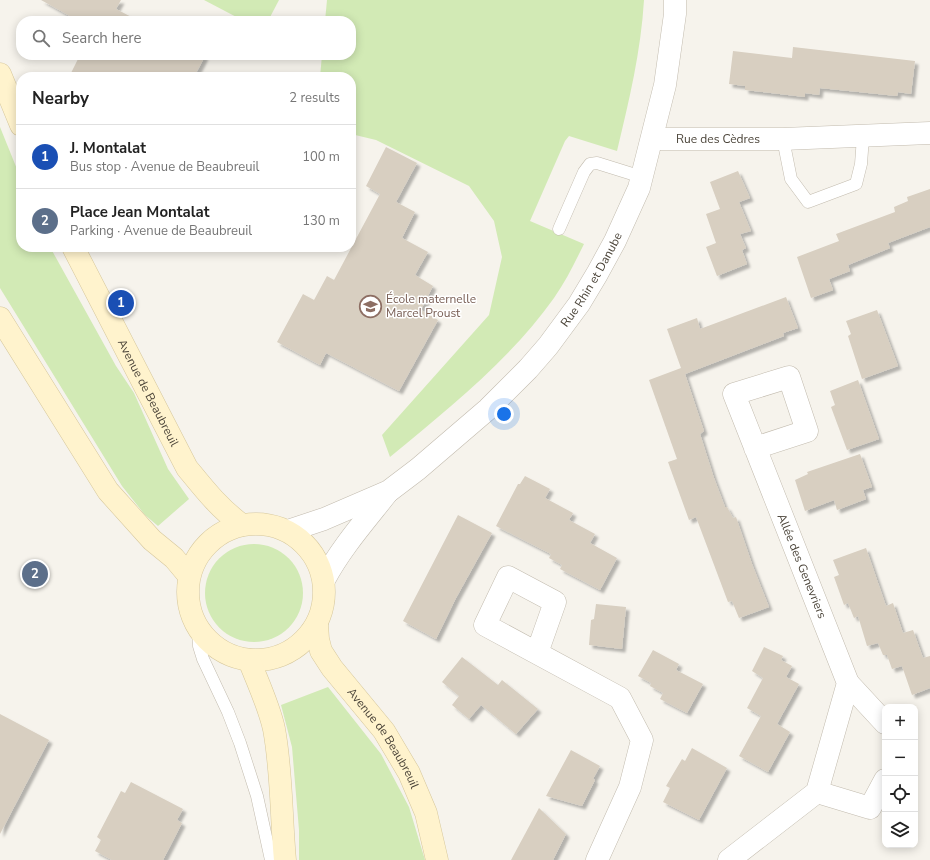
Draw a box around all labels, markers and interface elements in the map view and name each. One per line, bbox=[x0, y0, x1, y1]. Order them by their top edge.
search box bbox=[16, 16, 356, 60]
icon: search bbox=[30, 27, 52, 49]
text: Search here bbox=[62, 28, 142, 48]
text: Nearby bbox=[32, 87, 89, 110]
text: 2 results bbox=[289, 89, 340, 107]
street label: Rue des Cèdres bbox=[676, 131, 760, 147]
text: J. Montalat bbox=[70, 138, 146, 158]
text: 1 bbox=[41, 148, 49, 166]
text: 100 m bbox=[302, 148, 340, 166]
text: Bus stop · Avenue de Beaubreuil bbox=[70, 158, 259, 176]
text: Place Jean Montalat bbox=[70, 202, 210, 222]
text: 2 bbox=[41, 212, 49, 230]
text: 130 m bbox=[302, 212, 340, 230]
text: Parking · Avenue de Beaubreuil bbox=[70, 222, 252, 240]
street label: Rue Rhin et Danube bbox=[557, 230, 626, 330]
pin: 1 bbox=[108, 288, 134, 318]
place label: École maternelle Marcel Proust bbox=[386, 291, 476, 321]
school or university icon: École maternelle Marcel Proust bbox=[357, 293, 383, 319]
street label: Avenue de Beaubreuil bbox=[114, 336, 183, 450]
your location bbox=[494, 404, 514, 424]
street label: Allée des Genevriers bbox=[774, 511, 830, 621]
pin: 2 bbox=[22, 559, 48, 589]
street label: Avenue de Beaubreuil bbox=[344, 684, 423, 791]
map controls bbox=[882, 704, 918, 848]
button: + bbox=[882, 704, 918, 740]
button: − bbox=[882, 740, 918, 776]
button: locate bbox=[882, 776, 918, 812]
button: layers bbox=[882, 812, 918, 848]

